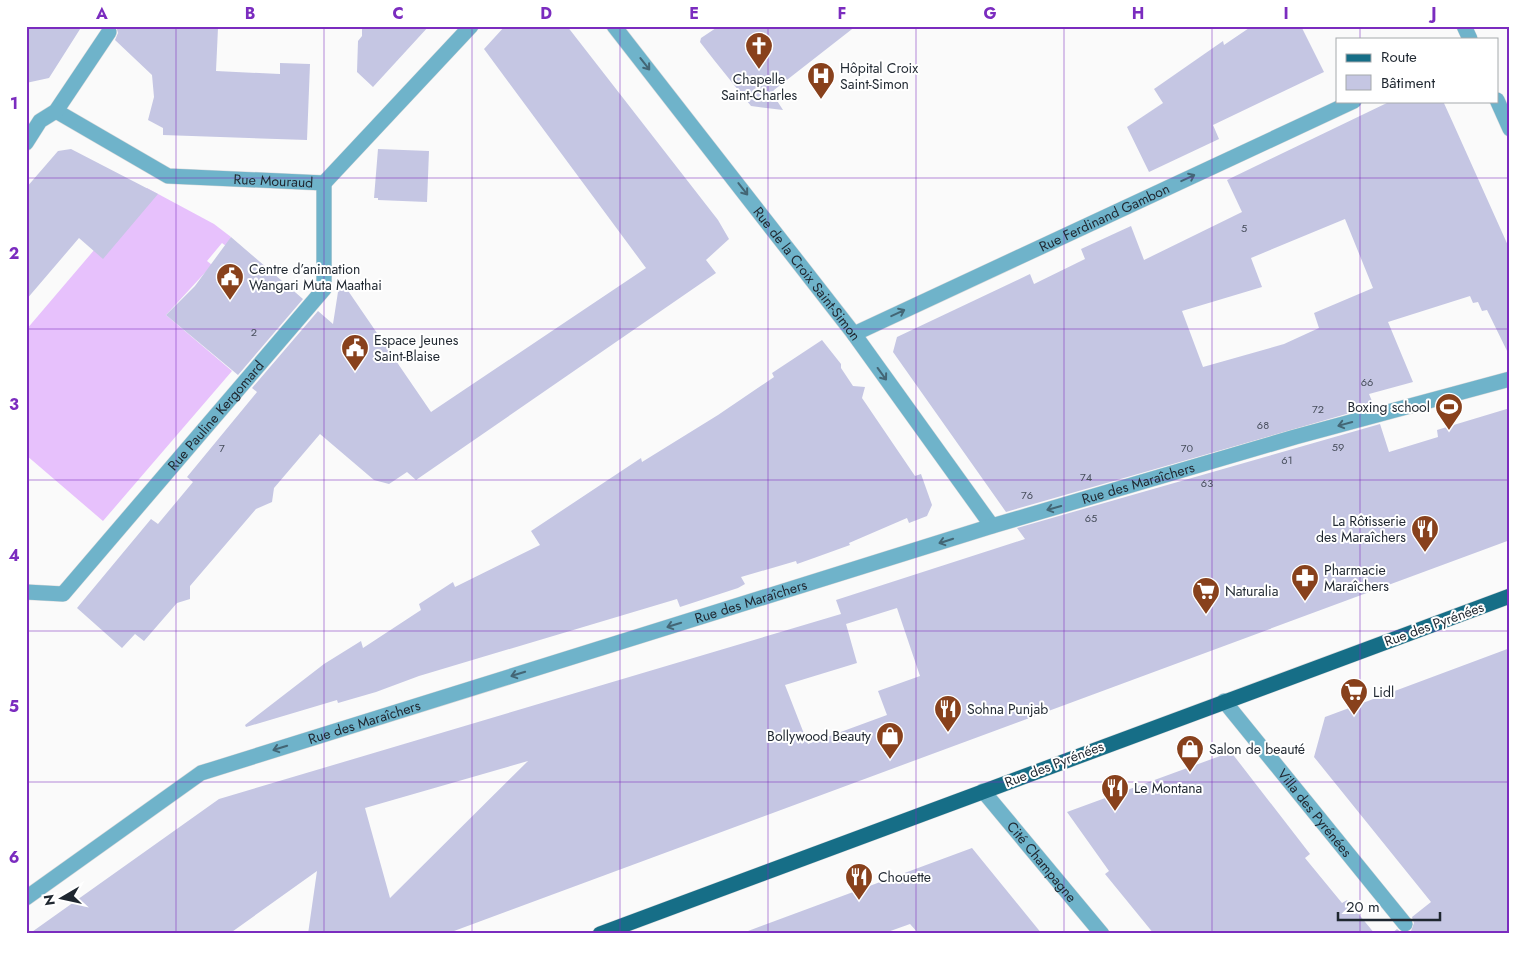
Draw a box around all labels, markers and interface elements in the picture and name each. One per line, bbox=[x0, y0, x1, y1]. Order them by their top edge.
text: A bbox=[95, 2, 108, 25]
text: B bbox=[245, 2, 255, 25]
text: C bbox=[392, 2, 404, 25]
text: D bbox=[540, 2, 552, 25]
text: E bbox=[689, 2, 699, 25]
text: F bbox=[838, 2, 846, 25]
text: G bbox=[983, 2, 997, 25]
text: H bbox=[1132, 2, 1144, 25]
text: I bbox=[1283, 2, 1289, 25]
text: J bbox=[1428, 2, 1437, 25]
church icon: Chapelle Saint-Charles bbox=[744, 31, 774, 70]
legend bbox=[1336, 38, 1498, 102]
text: Route bbox=[1381, 46, 1417, 68]
one-way arrow bbox=[639, 58, 650, 71]
place label: Hôpital Croix Saint-Simon bbox=[840, 58, 918, 94]
hospital icon: Hôpital Croix Saint-Simon bbox=[806, 61, 836, 100]
place label: Chapelle Saint-Charles bbox=[721, 69, 797, 105]
text: Bâtiment bbox=[1381, 72, 1435, 94]
text: 1 bbox=[10, 92, 18, 115]
street label: Rue Mouraud bbox=[233, 169, 314, 193]
one-way arrow bbox=[1180, 173, 1195, 183]
street label: Rue Ferdinand Gambon bbox=[1036, 178, 1173, 256]
one-way arrow bbox=[737, 182, 748, 195]
street label: Rue de la Croix Saint-Simon bbox=[748, 203, 866, 345]
house number: 5 bbox=[1241, 220, 1247, 236]
text: 2 bbox=[9, 242, 19, 265]
place label: Centre d’animation Wangari Muta Maathai bbox=[249, 259, 382, 295]
public building icon: Centre d’animation Wangari Muta Maathai bbox=[215, 262, 245, 301]
one-way arrow bbox=[890, 308, 905, 317]
house number: 2 bbox=[251, 324, 257, 340]
place label: Espace Jeunes Saint-Blaise bbox=[374, 330, 459, 366]
public building icon: Espace Jeunes Saint-Blaise bbox=[340, 333, 370, 372]
street label: Rue Pauline Kergomard bbox=[163, 356, 269, 475]
one-way arrow bbox=[877, 367, 887, 381]
house number: 66 bbox=[1361, 374, 1373, 390]
sports icon: Boxing school bbox=[1434, 392, 1464, 431]
text: 3 bbox=[9, 393, 19, 416]
place label: Boxing school bbox=[1348, 397, 1430, 417]
house number: 72 bbox=[1312, 401, 1324, 417]
house number: 68 bbox=[1257, 417, 1269, 433]
one-way arrow bbox=[1337, 419, 1353, 429]
house number: 59 bbox=[1332, 439, 1344, 455]
house number: 7 bbox=[219, 440, 225, 456]
house number: 70 bbox=[1181, 440, 1194, 456]
house number: 61 bbox=[1281, 452, 1293, 468]
street label: Rue des Maraîchers bbox=[1079, 457, 1197, 509]
house number: 74 bbox=[1080, 469, 1093, 485]
house number: 63 bbox=[1201, 475, 1213, 491]
house number: 76 bbox=[1021, 487, 1033, 503]
one-way arrow bbox=[1046, 503, 1062, 513]
house number: 65 bbox=[1085, 510, 1097, 526]
place label: La Rôtisserie des Maraîchers bbox=[1316, 511, 1406, 547]
restaurant icon: La Rôtisserie des Maraîchers bbox=[1410, 514, 1440, 553]
one-way arrow bbox=[938, 537, 954, 546]
text: 4 bbox=[8, 544, 20, 567]
place label: Pharmacie Maraîchers bbox=[1324, 560, 1389, 596]
pharmacy icon: Pharmacie Maraîchers bbox=[1290, 563, 1320, 602]
street label: Rue des Maraîchers bbox=[692, 574, 810, 628]
supermarket icon: Naturalia bbox=[1191, 576, 1221, 615]
place label: Naturalia bbox=[1225, 581, 1278, 601]
street label: Rue des Pyrénées bbox=[1381, 597, 1487, 651]
one-way arrow bbox=[666, 621, 682, 631]
one-way arrow bbox=[511, 669, 527, 679]
supermarket icon: Lidl bbox=[1339, 677, 1369, 716]
place label: Lidl bbox=[1373, 682, 1394, 702]
restaurant icon: Sohna Punjab bbox=[933, 694, 963, 733]
text: 5 bbox=[9, 695, 19, 718]
street label: Rue des Maraîchers bbox=[305, 695, 423, 749]
place label: Sohna Punjab bbox=[967, 699, 1048, 719]
shop icon: Bollywood Beauty bbox=[875, 721, 905, 760]
place label: Bollywood Beauty bbox=[767, 726, 872, 746]
shop icon: Salon de beauté bbox=[1175, 734, 1205, 773]
street label: Rue des Pyrénées bbox=[1002, 736, 1107, 792]
place label: Salon de beauté bbox=[1209, 739, 1305, 759]
one-way arrow bbox=[272, 744, 288, 754]
street label: Villa des Pyrénées bbox=[1273, 764, 1357, 861]
restaurant icon: Le Montana bbox=[1100, 773, 1130, 812]
place label: Le Montana bbox=[1134, 778, 1202, 798]
street label: Cité Champagne bbox=[1002, 817, 1081, 907]
text: 6 bbox=[9, 846, 19, 869]
restaurant icon: Chouette bbox=[844, 862, 874, 901]
place label: Chouette bbox=[878, 867, 931, 887]
north arrow bbox=[38, 872, 88, 922]
scale bar bbox=[1338, 890, 1441, 922]
text: N bbox=[38, 893, 60, 907]
text: 20 m bbox=[1346, 896, 1380, 918]

